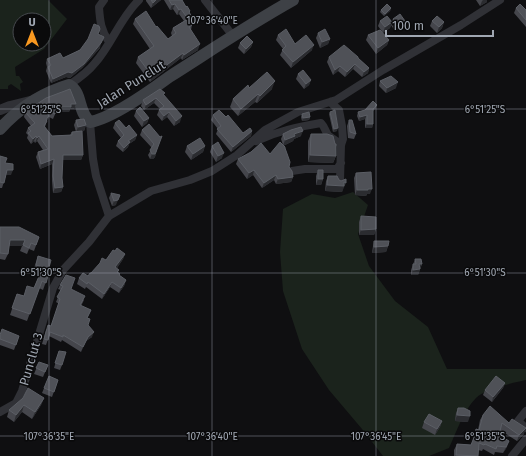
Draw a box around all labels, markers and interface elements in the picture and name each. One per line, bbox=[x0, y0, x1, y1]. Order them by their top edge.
north arrow bbox=[12, 12, 52, 52]
scale bar bbox=[386, 12, 493, 38]
text: 107°36'40"E bbox=[186, 15, 238, 27]
text: U bbox=[28, 16, 36, 29]
text: 100 m bbox=[392, 19, 424, 33]
street label: Jalan Punclut bbox=[94, 57, 168, 111]
text: 6°51'25"S bbox=[21, 104, 62, 116]
text: 6°51'25"S bbox=[465, 104, 506, 116]
text: 6°51'30"S bbox=[20, 267, 62, 279]
text: 6°51'30"S bbox=[464, 267, 506, 279]
street label: Punclut 3 bbox=[16, 331, 46, 387]
text: 107°36'35"E bbox=[24, 431, 74, 443]
text: 107°36'40"E bbox=[186, 431, 238, 443]
text: 107°36'45"E bbox=[351, 431, 401, 443]
text: 6°51'35"S bbox=[465, 431, 506, 443]

